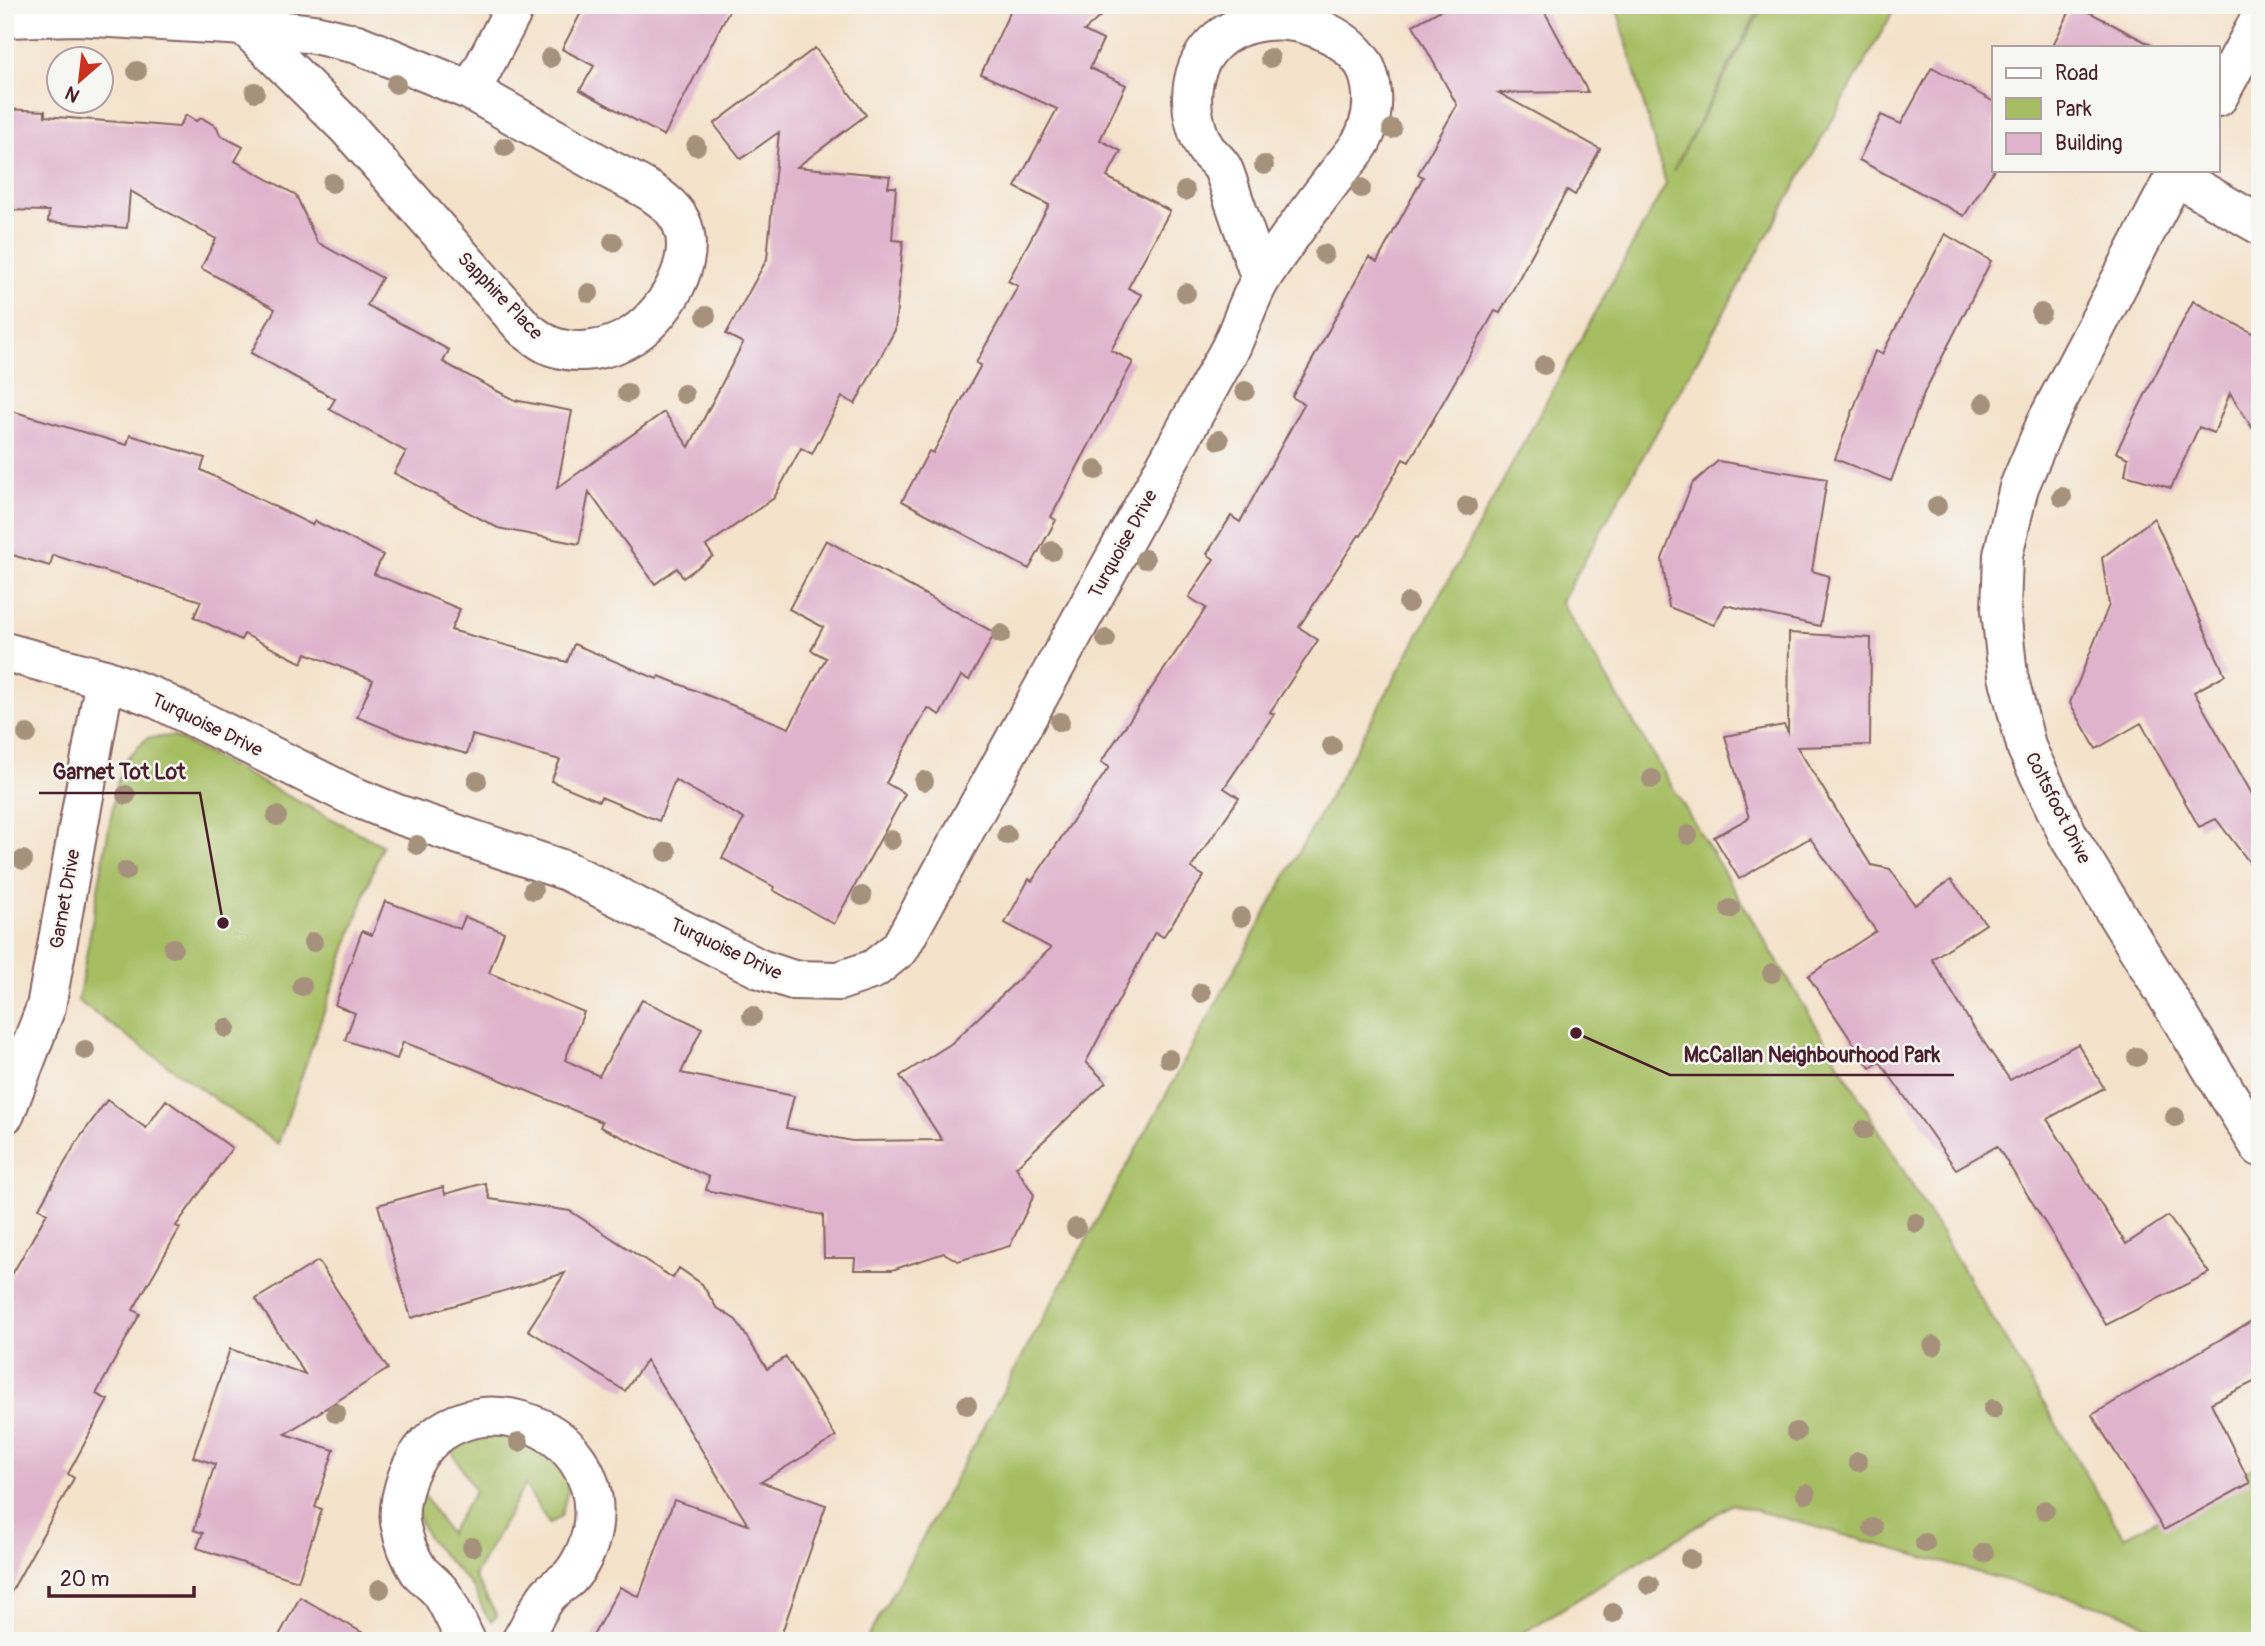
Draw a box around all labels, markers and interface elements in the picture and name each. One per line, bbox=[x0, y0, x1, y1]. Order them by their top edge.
north arrow bbox=[46, 46, 116, 116]
legend bbox=[1992, 46, 2220, 172]
text: Road bbox=[2055, 60, 2099, 87]
text: N bbox=[61, 80, 84, 108]
text: Park bbox=[2055, 96, 2092, 123]
text: Building bbox=[2055, 130, 2122, 157]
street label: Sapphire Place bbox=[452, 247, 548, 345]
street label: Turquoise Drive bbox=[1083, 485, 1163, 603]
street label: Turquoise Drive bbox=[147, 688, 267, 763]
street label: Coltsfoot Drive bbox=[2020, 748, 2097, 868]
callout: Garnet Tot Lot bbox=[39, 751, 200, 793]
text: Garnet Tot Lot bbox=[52, 759, 186, 786]
street label: Garnet Drive bbox=[44, 847, 86, 951]
street label: Turquoise Drive bbox=[666, 913, 786, 986]
callout: McCallan Neighbourhood Park bbox=[1670, 1033, 1954, 1075]
text: McCallan Neighbourhood Park bbox=[1684, 1042, 1941, 1069]
scale bar bbox=[49, 1555, 194, 1599]
text: 20 m bbox=[60, 1566, 109, 1593]

